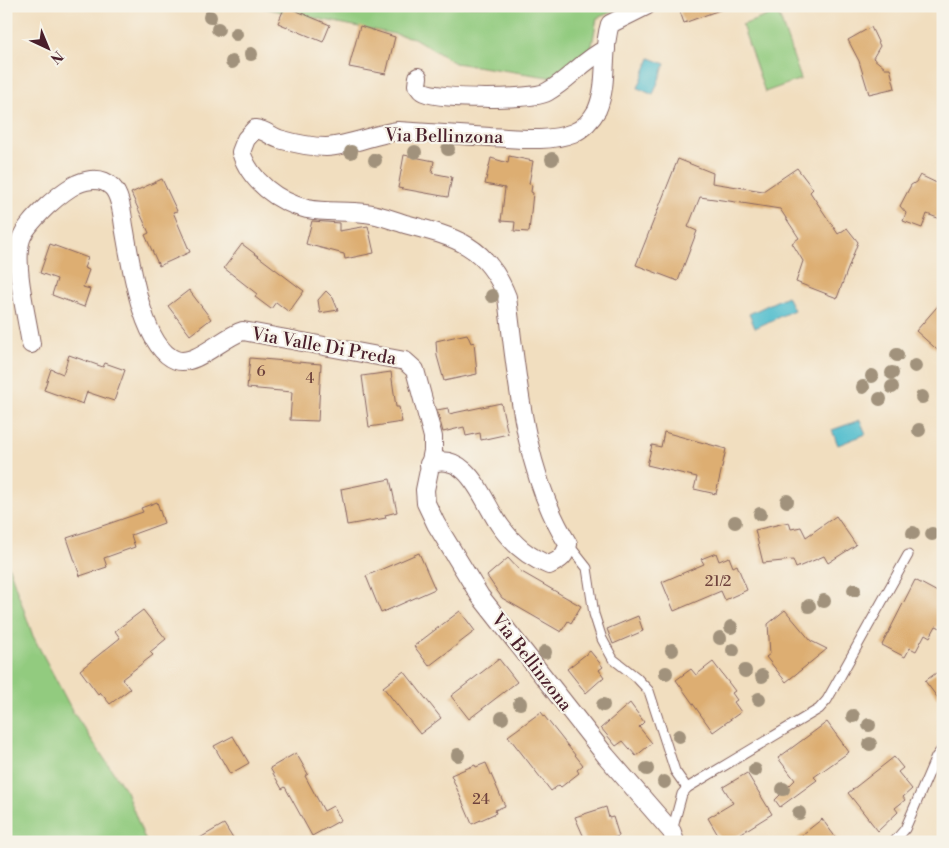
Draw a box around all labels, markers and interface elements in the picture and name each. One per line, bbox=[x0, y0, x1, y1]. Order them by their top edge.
north arrow bbox=[22, 22, 72, 72]
text: N bbox=[46, 46, 67, 67]
street label: Via Bellinzona bbox=[384, 124, 504, 149]
street label: Via Valle Di Preda bbox=[249, 322, 399, 371]
house number: 6 bbox=[256, 362, 266, 381]
house number: 4 bbox=[306, 369, 315, 388]
house number: 21/2 bbox=[705, 572, 731, 591]
street label: Via Bellinzona bbox=[486, 608, 578, 717]
house number: 24 bbox=[472, 790, 490, 809]

